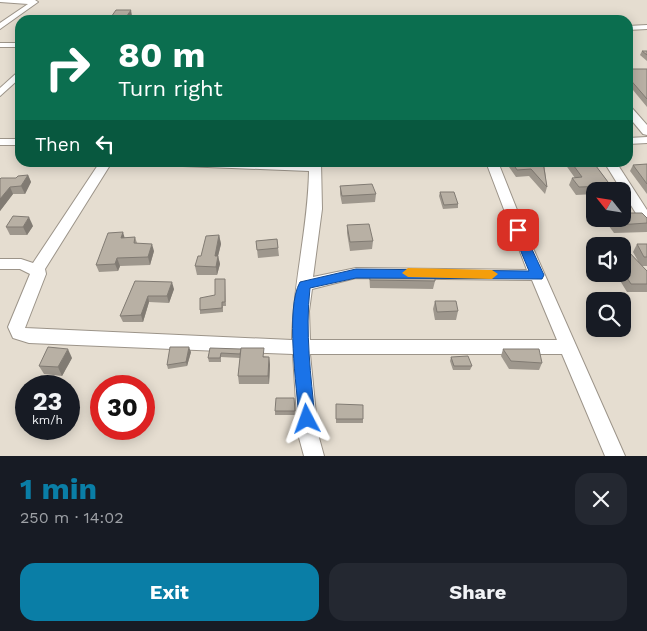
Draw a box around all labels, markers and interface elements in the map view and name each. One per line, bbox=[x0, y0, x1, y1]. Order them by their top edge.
text: 80 m bbox=[118, 34, 205, 76]
icon: right bbox=[35, 35, 100, 100]
text: Turn right bbox=[118, 76, 223, 101]
icon: left bbox=[91, 130, 119, 158]
text: Then bbox=[35, 133, 81, 156]
north arrow bbox=[586, 182, 631, 228]
map controls bbox=[586, 182, 631, 337]
pin bbox=[497, 209, 539, 251]
icon: arrive bbox=[504, 216, 532, 244]
button: sound bbox=[586, 237, 631, 282]
button: search bbox=[586, 292, 631, 337]
speed limit sign: 30 bbox=[90, 375, 155, 440]
text: 23 bbox=[33, 387, 62, 416]
position arrow bbox=[280, 392, 332, 444]
text: km/h bbox=[32, 413, 63, 427]
text: 1 min bbox=[20, 471, 97, 506]
button: close bbox=[575, 473, 627, 525]
text: 250 m · 14:02 bbox=[20, 508, 124, 527]
button: Exit bbox=[20, 563, 319, 621]
button: Share bbox=[329, 563, 627, 621]

